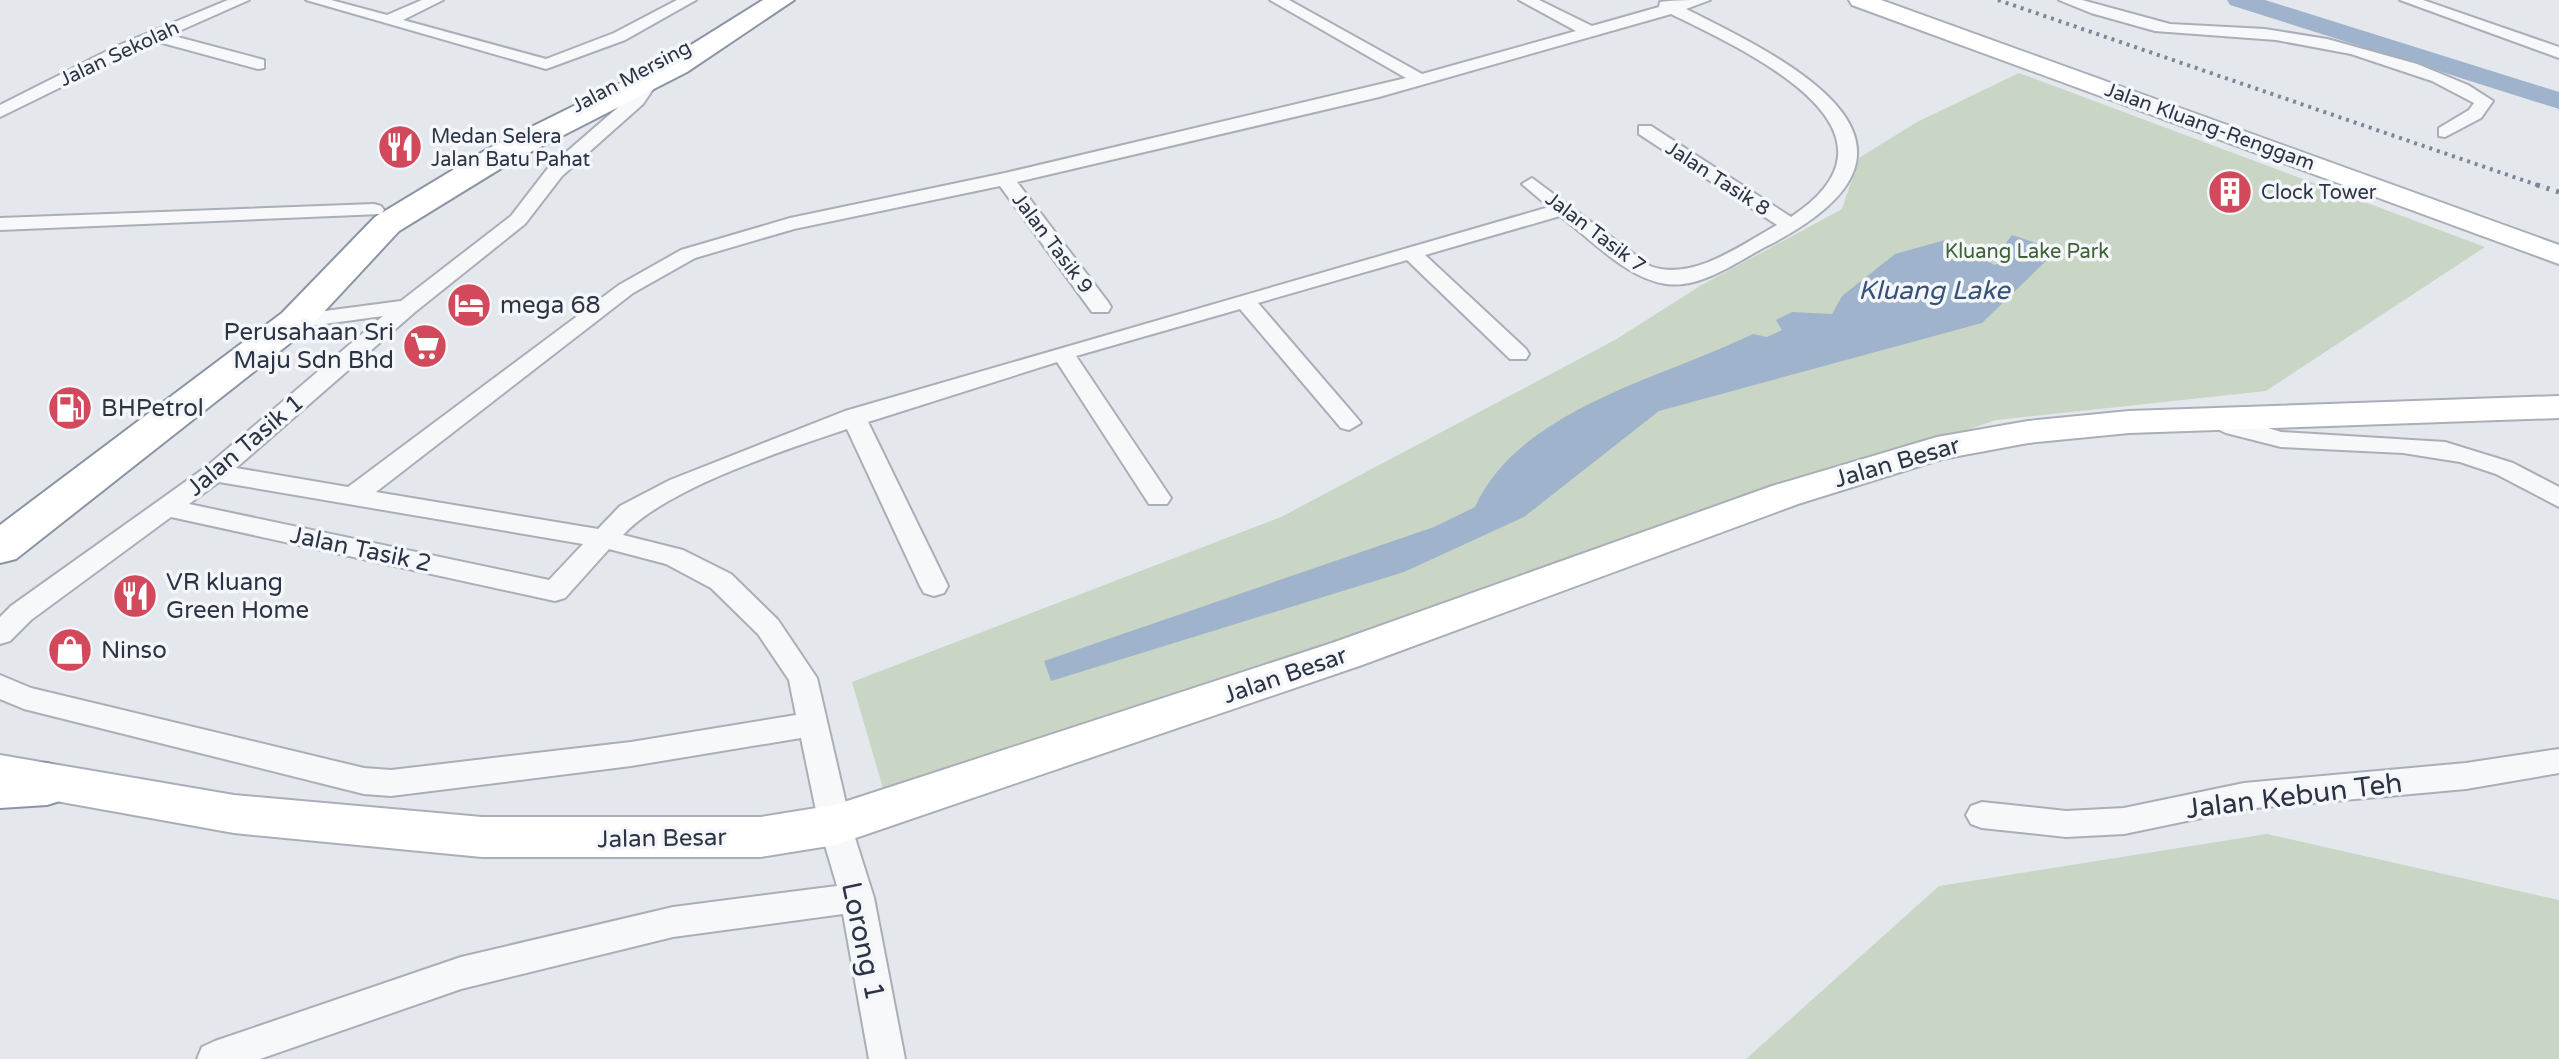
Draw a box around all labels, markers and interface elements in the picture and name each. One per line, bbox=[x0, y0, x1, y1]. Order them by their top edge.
street label: Jalan Sekolah bbox=[56, 16, 183, 92]
street label: Jalan Mersing bbox=[568, 35, 695, 118]
street label: Jalan Kluang-Renggam bbox=[2101, 78, 2318, 176]
restaurant icon: Medan Selera Jalan Batu Pahat bbox=[376, 123, 424, 171]
place label: Medan Selera Jalan Batu Pahat bbox=[431, 125, 590, 172]
street label: Jalan Tasik 8 bbox=[1661, 136, 1774, 221]
building icon: Clock Tower bbox=[2206, 168, 2254, 216]
place label: Clock Tower bbox=[2261, 181, 2377, 205]
street label: Jalan Tasik 7 bbox=[1541, 187, 1650, 278]
street label: Jalan Tasik 9 bbox=[1007, 189, 1098, 298]
park label: Kluang Lake Park bbox=[1945, 240, 2109, 264]
water label: Kluang Lake bbox=[1858, 275, 2011, 306]
hotel icon: mega 68 bbox=[445, 281, 493, 329]
place label: mega 68 bbox=[500, 291, 601, 320]
place label: Perusahaan Sri Maju Sdn Bhd bbox=[224, 318, 394, 375]
supermarket icon: Perusahaan Sri Maju Sdn Bhd bbox=[401, 322, 449, 370]
fuel station icon: BHPetrol bbox=[46, 384, 94, 432]
street label: Jalan Tasik 1 bbox=[181, 388, 309, 502]
place label: BHPetrol bbox=[101, 394, 204, 423]
street label: Jalan Besar bbox=[1831, 431, 1964, 494]
street label: Jalan Tasik 2 bbox=[288, 520, 434, 579]
place label: VR kluang Green Home bbox=[166, 568, 309, 625]
restaurant icon: VR kluang Green Home bbox=[111, 572, 159, 620]
shop icon: Ninso bbox=[46, 626, 94, 674]
place label: Ninso bbox=[101, 636, 167, 665]
street label: Jalan Besar bbox=[1219, 640, 1352, 710]
street label: Jalan Kebun Teh bbox=[2184, 766, 2404, 826]
street label: Jalan Besar bbox=[597, 823, 728, 854]
street label: Lorong 1 bbox=[834, 879, 892, 1003]

